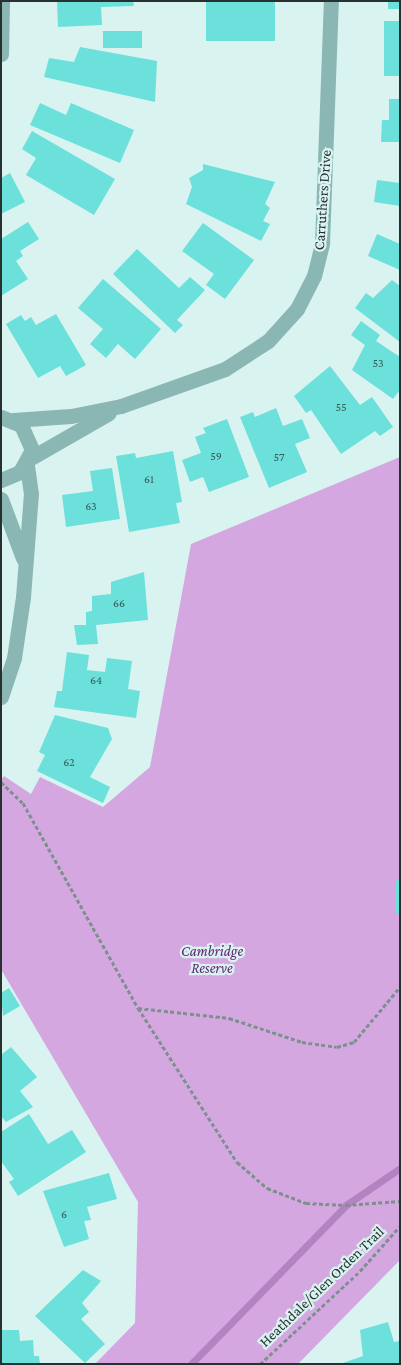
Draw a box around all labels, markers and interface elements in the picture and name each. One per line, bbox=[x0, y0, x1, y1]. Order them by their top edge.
street label: Carruthers Drive bbox=[311, 149, 335, 251]
house number: 53 bbox=[372, 357, 384, 371]
house number: 55 bbox=[335, 401, 347, 415]
house number: 59 bbox=[210, 450, 222, 464]
house number: 57 bbox=[274, 451, 284, 465]
house number: 61 bbox=[144, 473, 154, 487]
house number: 63 bbox=[85, 500, 97, 514]
house number: 66 bbox=[113, 597, 125, 611]
house number: 64 bbox=[90, 674, 102, 688]
house number: 62 bbox=[63, 756, 75, 770]
park label: Cambridge Reserve bbox=[181, 942, 243, 977]
house number: 6 bbox=[61, 1208, 67, 1222]
street label: Heathdale/Glen Orden Trail bbox=[256, 1223, 388, 1351]

